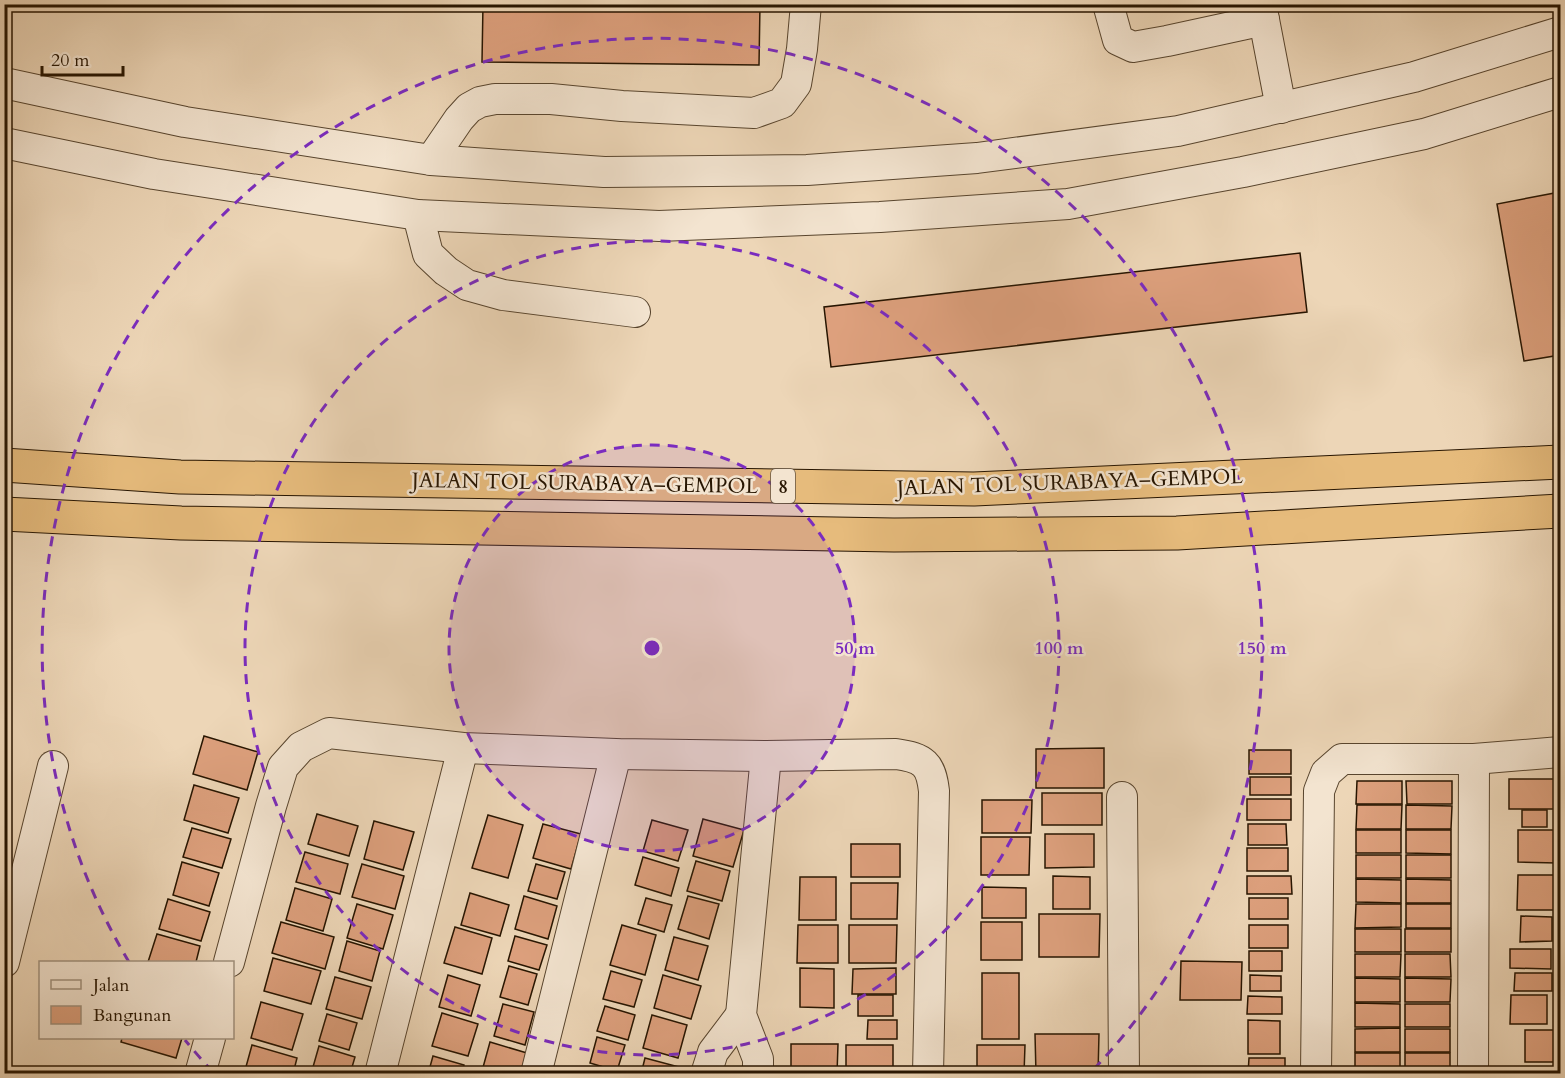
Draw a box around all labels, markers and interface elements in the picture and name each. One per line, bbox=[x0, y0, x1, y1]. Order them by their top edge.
scale bar bbox=[42, 39, 123, 77]
text: 20 m bbox=[51, 48, 90, 73]
street label: JALAN TOL SURABAYA–GEMPOL bbox=[893, 462, 1244, 503]
street label: JALAN TOL SURABAYA–GEMPOL bbox=[409, 466, 759, 501]
road number: 8 bbox=[771, 469, 795, 503]
text: 50 m bbox=[835, 636, 875, 661]
text: 100 m bbox=[1034, 636, 1084, 661]
text: 150 m bbox=[1237, 636, 1287, 661]
centre of rings bbox=[642, 638, 662, 658]
legend bbox=[39, 961, 234, 1039]
text: Jalan bbox=[90, 973, 130, 998]
text: Bangunan bbox=[93, 1003, 172, 1028]

